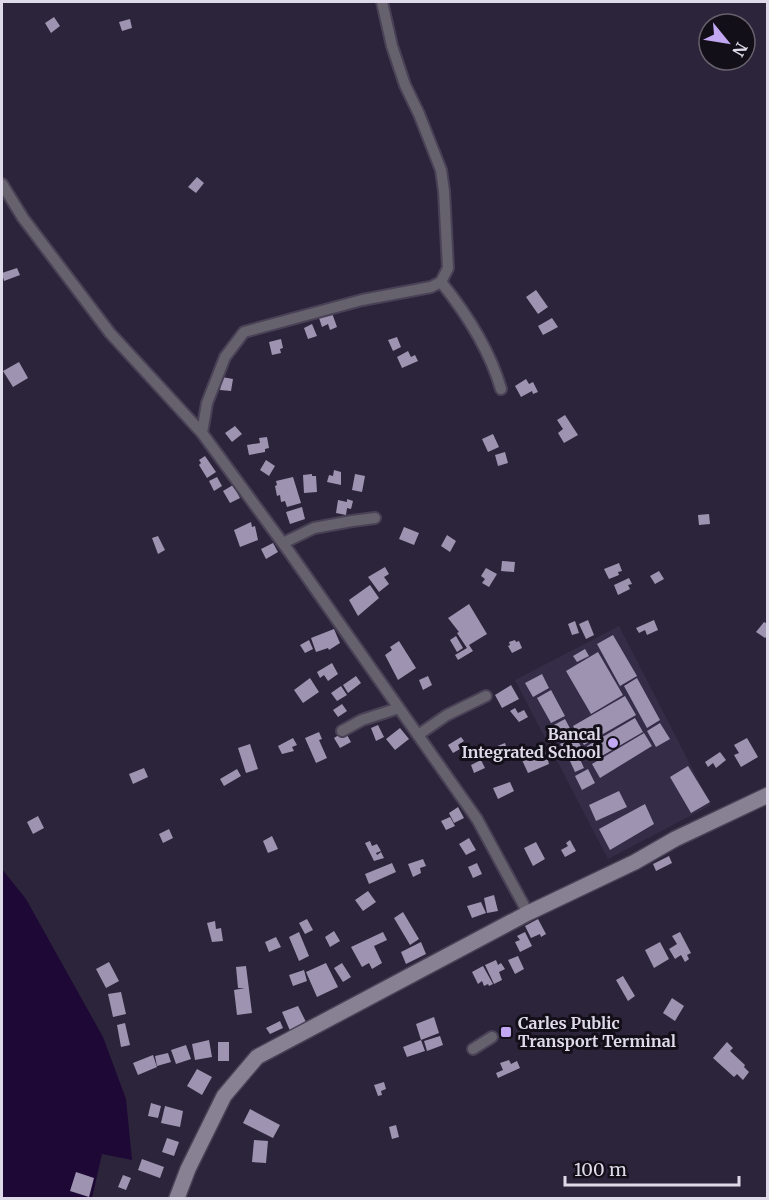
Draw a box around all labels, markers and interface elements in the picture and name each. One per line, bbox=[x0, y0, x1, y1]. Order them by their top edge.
north arrow bbox=[697, 12, 757, 72]
text: N bbox=[728, 39, 752, 60]
place label: Bancal Integrated School bbox=[461, 724, 601, 762]
marker: Bancal Integrated School bbox=[606, 736, 620, 750]
place label: Carles Public Transport Terminal bbox=[518, 1013, 676, 1051]
marker: Carles Public Transport Terminal bbox=[499, 1025, 513, 1039]
scale bar bbox=[565, 1149, 739, 1187]
text: 100 m bbox=[574, 1158, 627, 1181]

